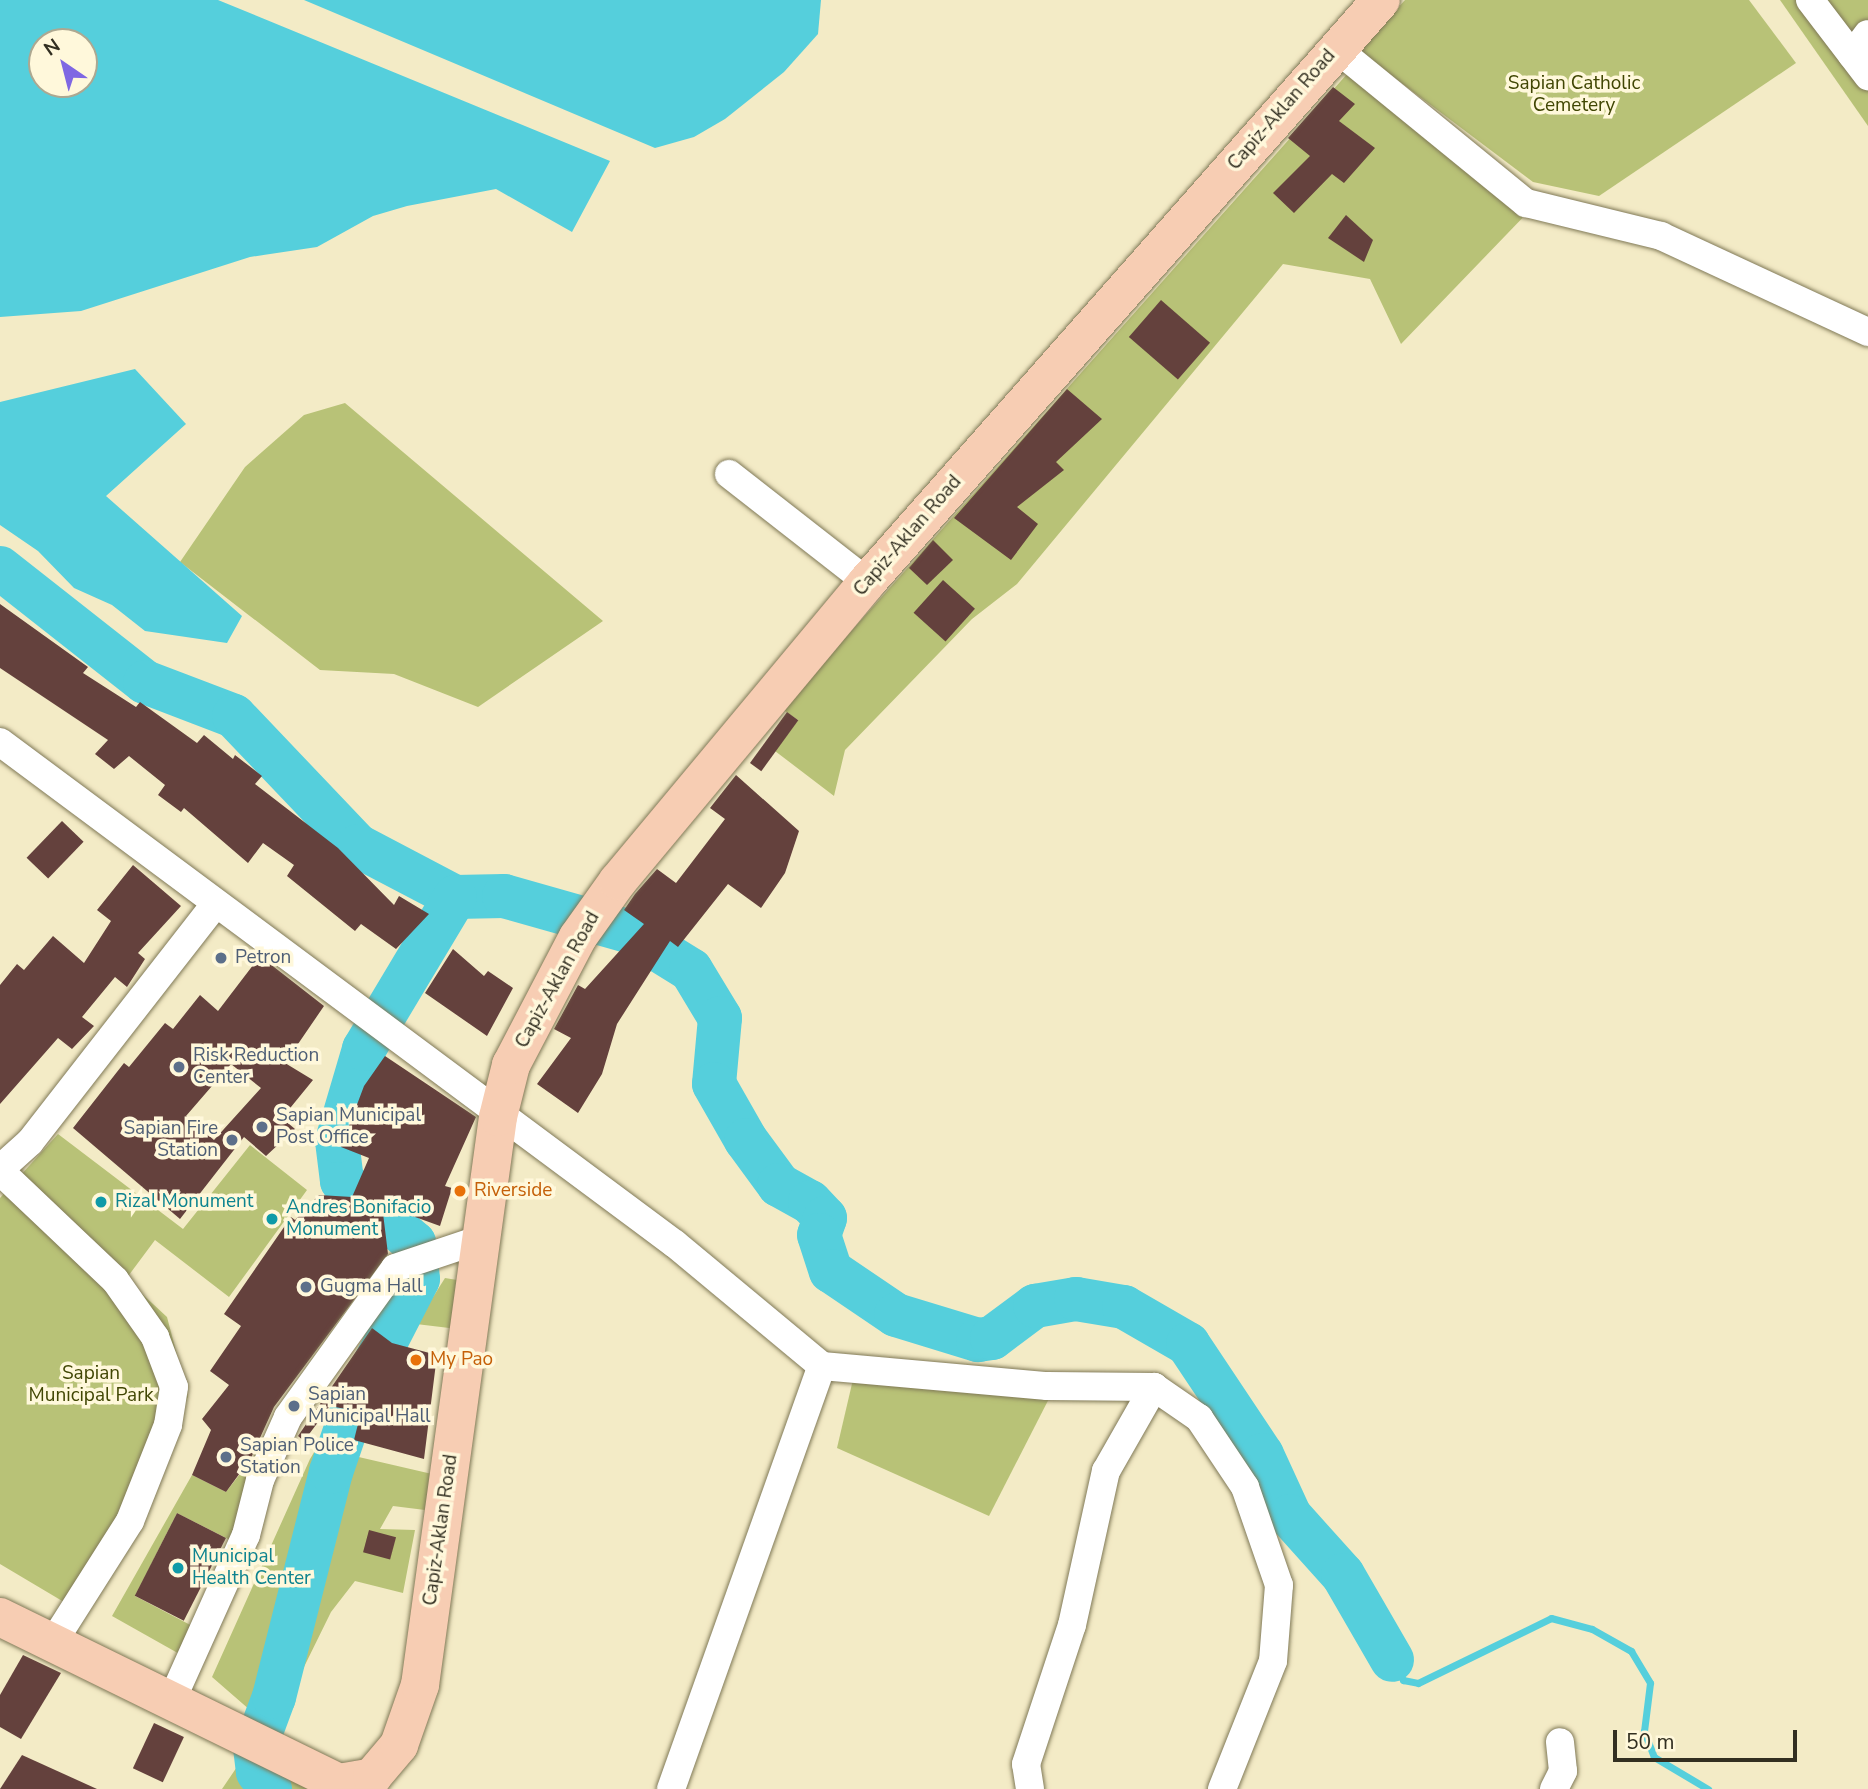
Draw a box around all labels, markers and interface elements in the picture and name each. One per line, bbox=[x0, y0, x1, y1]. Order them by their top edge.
north arrow bbox=[28, 28, 98, 98]
text: N bbox=[39, 33, 65, 62]
street label: Capiz-Aklan Road bbox=[1223, 45, 1341, 175]
park label: Sapian Catholic Cemetery bbox=[1508, 73, 1640, 117]
street label: Capiz-Aklan Road bbox=[849, 471, 967, 601]
street label: Capiz-Aklan Road bbox=[511, 908, 605, 1052]
place label: Petron bbox=[235, 947, 291, 969]
marker: Petron bbox=[213, 950, 229, 966]
place label: Risk Reduction Center bbox=[193, 1045, 319, 1089]
marker: Risk Reduction Center bbox=[171, 1059, 187, 1075]
place label: Sapian Municipal Post Office bbox=[276, 1105, 421, 1149]
place label: Sapian Fire Station bbox=[123, 1118, 218, 1162]
marker: Sapian Municipal Post Office bbox=[254, 1119, 270, 1135]
marker: Sapian Fire Station bbox=[224, 1132, 240, 1148]
place label: Riverside bbox=[474, 1180, 552, 1202]
marker: Riverside bbox=[452, 1183, 468, 1199]
place label: Rizal Monument bbox=[115, 1191, 253, 1213]
marker: Rizal Monument bbox=[93, 1194, 109, 1210]
place label: Andres Bonifacio Monument bbox=[286, 1197, 431, 1241]
marker: Andres Bonifacio Monument bbox=[264, 1211, 280, 1227]
place label: Gugma Hall bbox=[320, 1276, 423, 1298]
marker: Gugma Hall bbox=[298, 1279, 314, 1295]
place label: My Pao bbox=[430, 1349, 493, 1371]
marker: My Pao bbox=[408, 1352, 424, 1368]
park label: Sapian Municipal Park bbox=[29, 1363, 153, 1407]
place label: Sapian Municipal Hall bbox=[308, 1384, 431, 1428]
marker: Sapian Municipal Hall bbox=[286, 1398, 302, 1414]
place label: Sapian Police Station bbox=[240, 1435, 354, 1479]
marker: Sapian Police Station bbox=[218, 1449, 234, 1465]
street label: Capiz-Aklan Road bbox=[419, 1453, 463, 1607]
place label: Municipal Health Center bbox=[192, 1546, 311, 1590]
marker: Municipal Health Center bbox=[170, 1560, 186, 1576]
scale bar bbox=[1616, 1716, 1800, 1760]
text: 50 m bbox=[1626, 1728, 1675, 1756]

